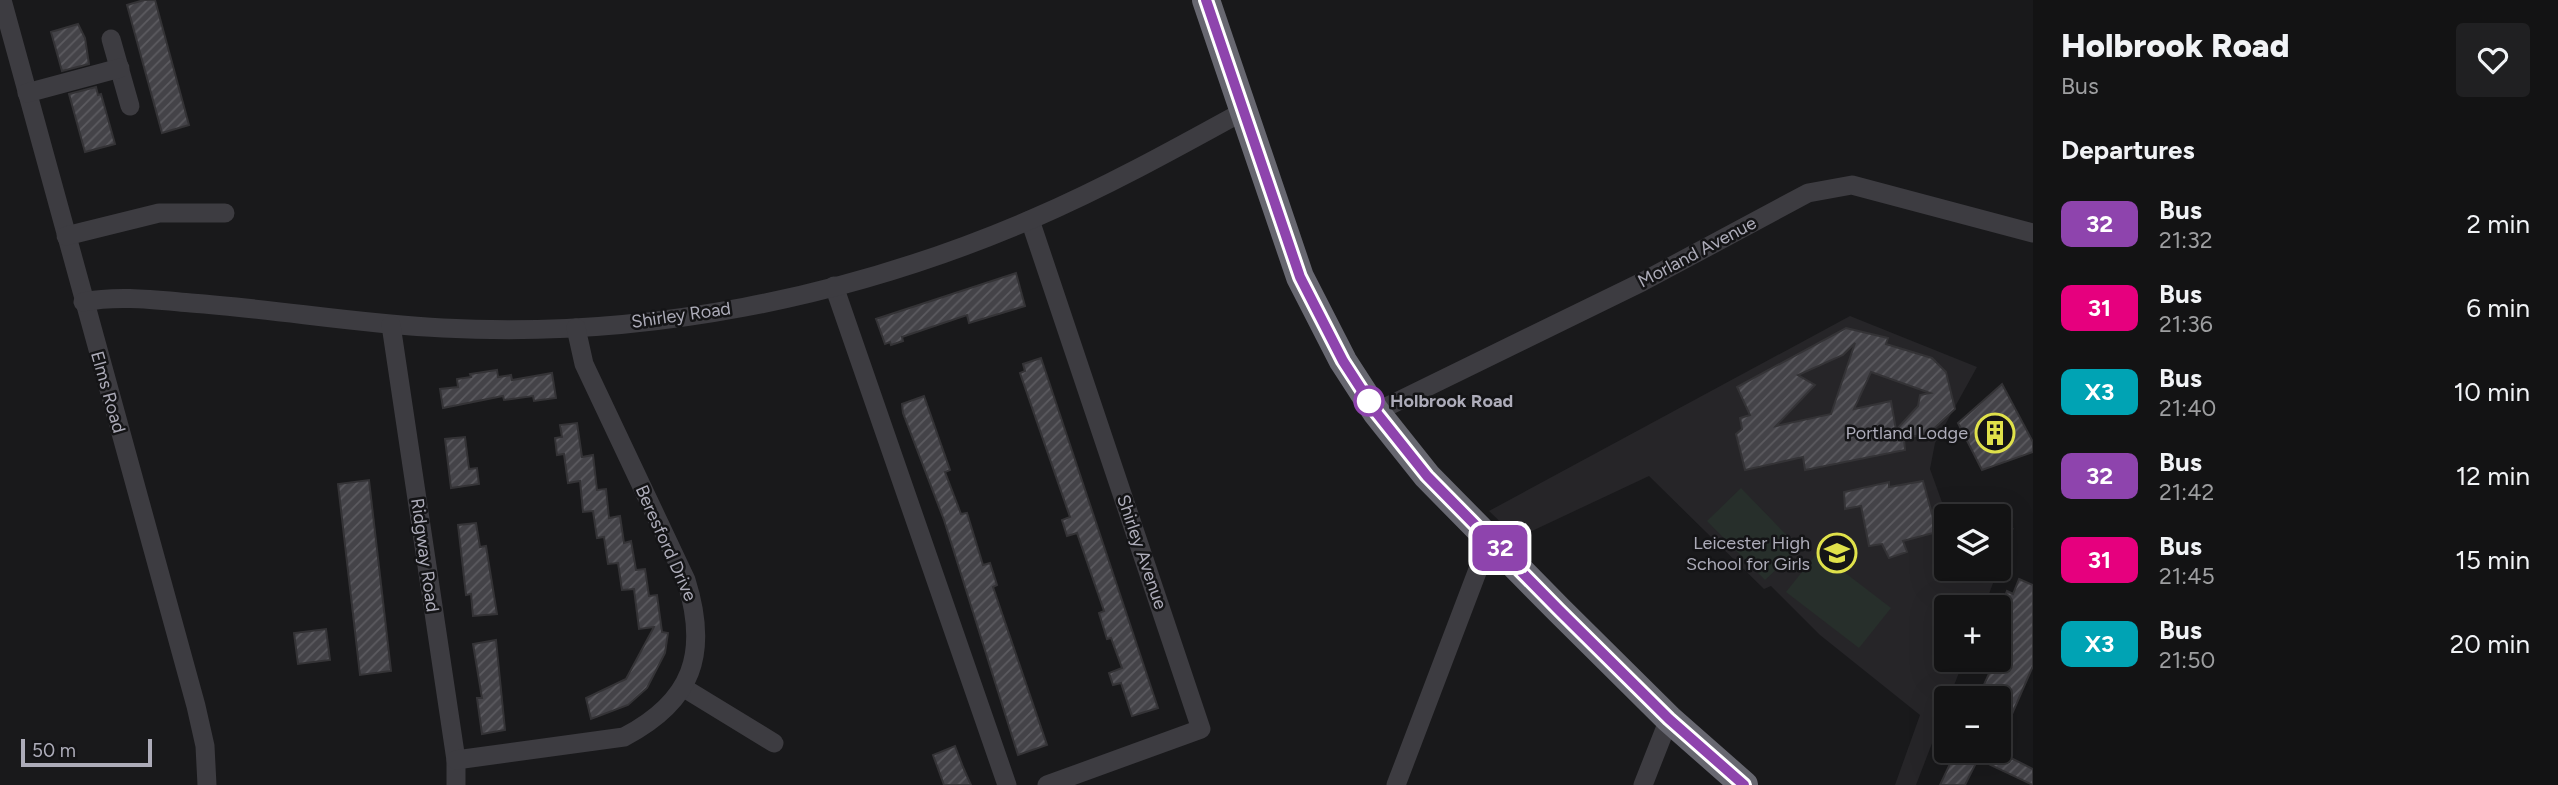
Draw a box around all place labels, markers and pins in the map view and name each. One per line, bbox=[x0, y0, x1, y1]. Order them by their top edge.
marker: Holbrook Road bbox=[1354, 386, 1384, 416]
place label: Holbrook Road bbox=[1390, 390, 1513, 412]
building icon: Portland Lodge bbox=[1974, 412, 2016, 454]
place label: Portland Lodge bbox=[1846, 422, 1968, 444]
place label: Leicester High School for Girls bbox=[1686, 532, 1810, 575]
school or university icon: Leicester High School for Girls bbox=[1816, 532, 1858, 574]

